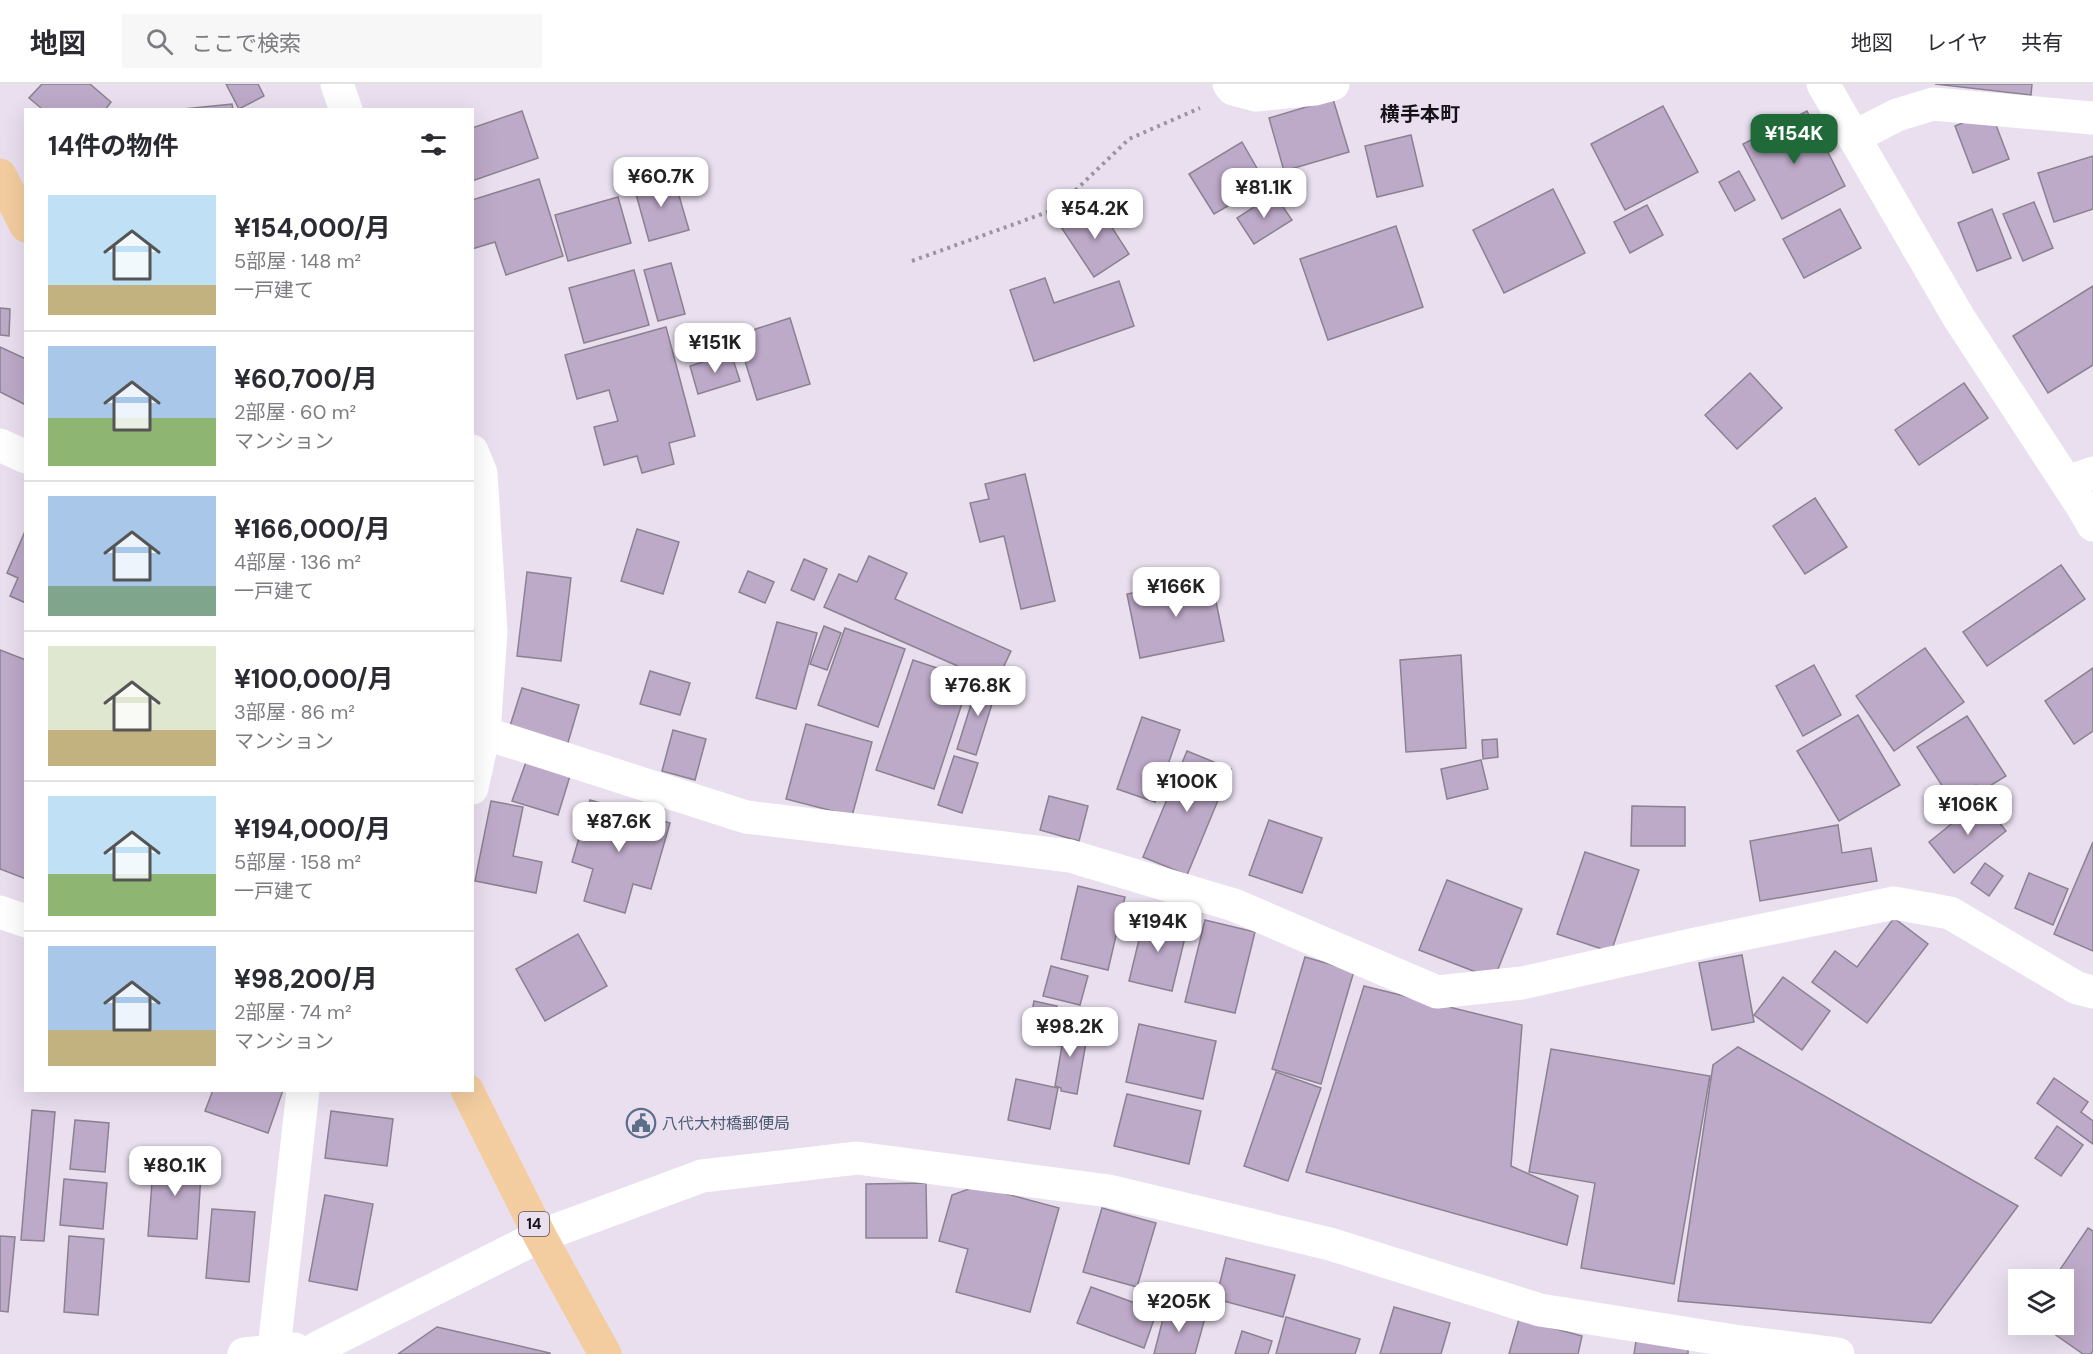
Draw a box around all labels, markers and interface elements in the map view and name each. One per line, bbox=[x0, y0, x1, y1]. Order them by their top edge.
search box bbox=[122, 14, 542, 68]
text: 地図 bbox=[30, 25, 86, 62]
icon: search bbox=[143, 25, 176, 58]
text: ここで検索 bbox=[191, 29, 301, 58]
text: 地図 bbox=[1851, 29, 1893, 57]
text: レイヤ bbox=[1926, 29, 1988, 57]
text: 共有 bbox=[2021, 29, 2063, 57]
district label: 横手本町 bbox=[1380, 101, 1460, 127]
pin: ¥154K bbox=[1752, 114, 1836, 165]
text: ¥154K bbox=[1765, 120, 1823, 146]
icon: filters bbox=[417, 128, 450, 161]
text: 14件の物件 bbox=[48, 129, 178, 163]
pin: ¥60.7K bbox=[612, 157, 710, 208]
text: ¥60.7K bbox=[627, 163, 695, 189]
pin: ¥81.1K bbox=[1215, 168, 1313, 219]
text: ¥81.1K bbox=[1235, 174, 1293, 200]
pin: ¥54.2K bbox=[1046, 189, 1144, 240]
text: ¥54.2K bbox=[1061, 195, 1129, 221]
text: ¥154,000/月 bbox=[234, 211, 391, 245]
icon: home bbox=[96, 219, 168, 291]
text: 5部屋 · 148 m² bbox=[234, 248, 361, 274]
text: 一戸建て bbox=[234, 277, 314, 303]
pin: ¥151K bbox=[673, 323, 757, 374]
text: ¥151K bbox=[688, 329, 742, 355]
text: ¥60,700/月 bbox=[234, 362, 378, 396]
icon: home bbox=[96, 370, 168, 442]
text: 2部屋 · 60 m² bbox=[234, 399, 356, 425]
text: マンション bbox=[234, 428, 334, 454]
text: ¥166,000/月 bbox=[234, 512, 391, 546]
icon: home bbox=[96, 520, 168, 592]
text: 4部屋 · 136 m² bbox=[234, 549, 361, 575]
pin: ¥166K bbox=[1134, 567, 1218, 618]
text: ¥166K bbox=[1147, 573, 1205, 599]
text: 一戸建て bbox=[234, 578, 314, 604]
text: ¥100,000/月 bbox=[234, 662, 394, 696]
pin: ¥76.8K bbox=[929, 666, 1027, 717]
icon: home bbox=[96, 670, 168, 742]
text: ¥76.8K bbox=[945, 672, 1011, 698]
text: 3部屋 · 86 m² bbox=[234, 699, 355, 725]
text: マンション bbox=[234, 728, 334, 754]
pin: ¥100K bbox=[1145, 762, 1229, 813]
text: ¥100K bbox=[1156, 768, 1218, 794]
pin: ¥106K bbox=[1926, 785, 2010, 836]
text: ¥106K bbox=[1938, 791, 1998, 817]
pin: ¥87.6K bbox=[570, 802, 668, 853]
text: ¥87.6K bbox=[586, 808, 652, 834]
text: ¥194,000/月 bbox=[234, 812, 391, 846]
icon: home bbox=[96, 820, 168, 892]
text: 5部屋 · 158 m² bbox=[234, 849, 361, 875]
text: 一戸建て bbox=[234, 878, 314, 904]
pin: ¥194K bbox=[1116, 902, 1200, 953]
text: ¥194K bbox=[1128, 908, 1188, 934]
text: ¥98,200/月 bbox=[234, 962, 378, 996]
icon: home bbox=[96, 970, 168, 1042]
text: 2部屋 · 74 m² bbox=[234, 999, 352, 1025]
pin: ¥98.2K bbox=[1021, 1007, 1119, 1058]
text: ¥98.2K bbox=[1036, 1013, 1104, 1039]
text: マンション bbox=[234, 1028, 334, 1054]
public building icon: 八代大村橋郵便局 bbox=[625, 1107, 657, 1139]
place label: 八代大村橋郵便局 bbox=[662, 1113, 790, 1134]
pin: ¥80.1K bbox=[126, 1146, 224, 1197]
text: ¥80.1K bbox=[143, 1152, 207, 1178]
road number: 14 bbox=[519, 1212, 549, 1236]
map controls bbox=[2008, 1269, 2074, 1335]
button: layers bbox=[2008, 1269, 2074, 1335]
pin: ¥205K bbox=[1137, 1282, 1221, 1333]
text: ¥205K bbox=[1147, 1288, 1211, 1314]

